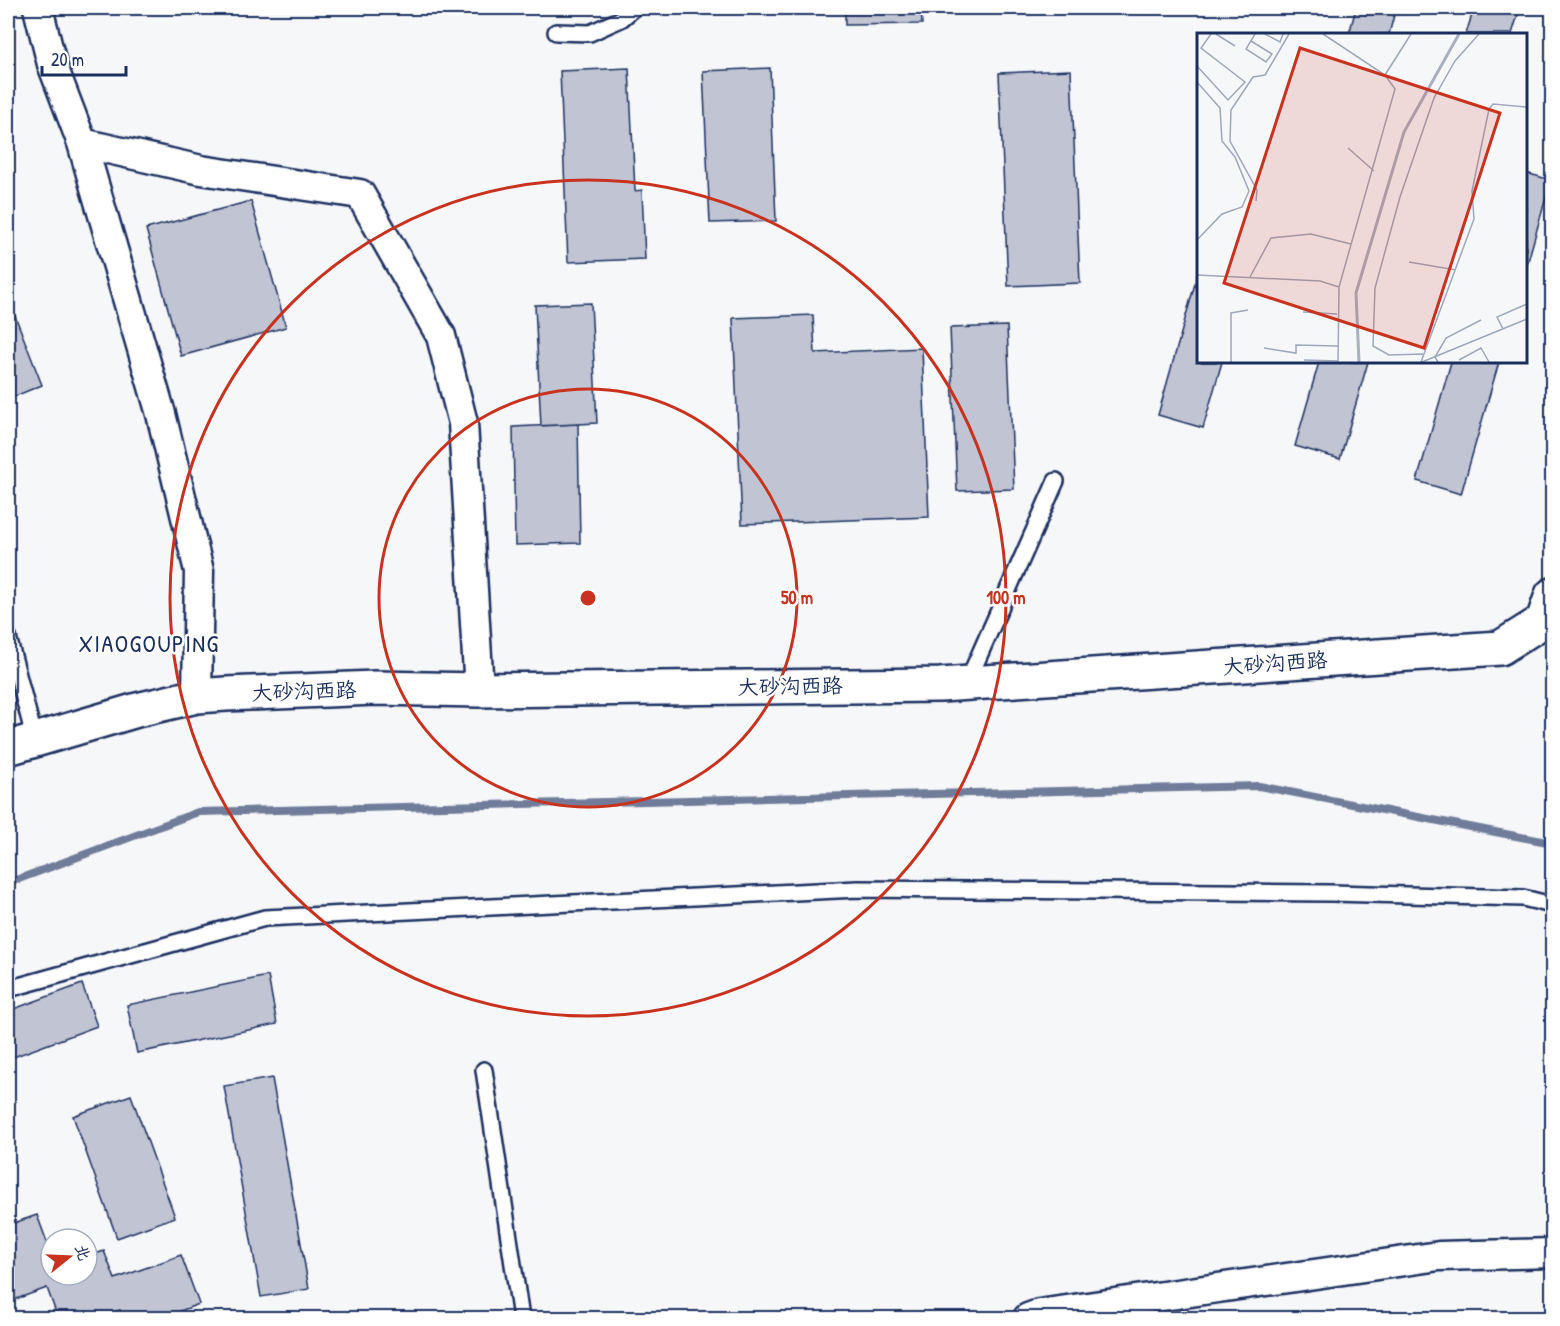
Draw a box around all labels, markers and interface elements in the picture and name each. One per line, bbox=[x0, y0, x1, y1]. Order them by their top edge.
inset map bbox=[1197, 33, 1527, 363]
scale bar bbox=[42, 39, 126, 77]
text: 20 m bbox=[51, 47, 84, 72]
text: 50 m bbox=[781, 585, 813, 610]
text: 100 m bbox=[986, 585, 1026, 610]
centre of rings bbox=[578, 588, 598, 608]
district label: XIAOGOUPING bbox=[78, 627, 220, 659]
street label: 大砂沟西路 bbox=[1222, 645, 1328, 681]
street label: 大砂沟西路 bbox=[737, 671, 843, 701]
street label: 大砂沟西路 bbox=[251, 675, 357, 707]
north arrow bbox=[39, 1227, 99, 1287]
text: 北 bbox=[70, 1241, 96, 1263]

